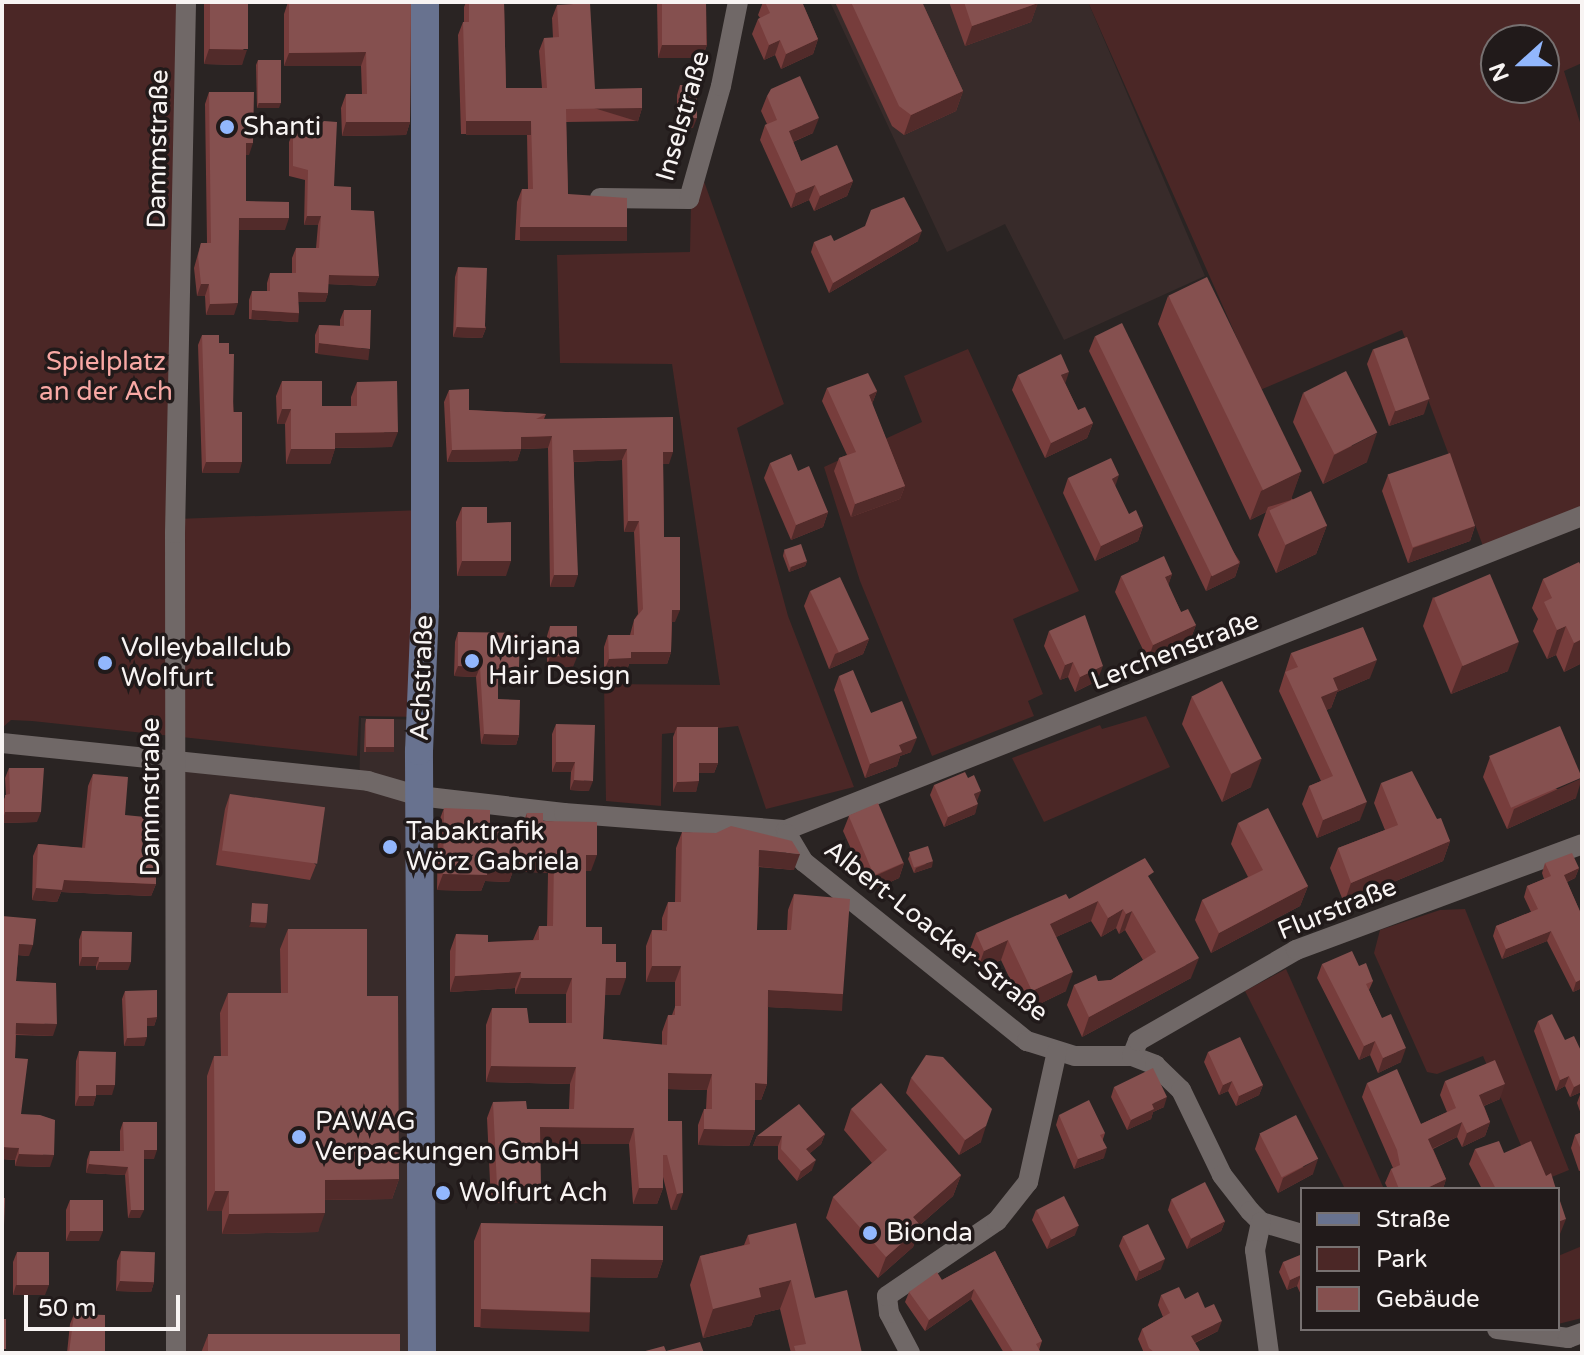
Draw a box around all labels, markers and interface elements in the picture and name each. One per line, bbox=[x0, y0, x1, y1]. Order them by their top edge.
north arrow bbox=[1480, 24, 1560, 104]
street label: Inselstraße bbox=[650, 47, 716, 185]
text: N bbox=[1484, 59, 1515, 85]
street label: Dammstraße bbox=[141, 69, 175, 229]
place label: Shanti bbox=[243, 111, 321, 143]
marker: Shanti bbox=[218, 118, 236, 136]
park label: Spielplatz an der Ach bbox=[39, 346, 173, 408]
street label: Lerchenstraße bbox=[1087, 605, 1263, 697]
street label: Achstraße bbox=[404, 614, 440, 742]
place label: Mirjana Hair Design bbox=[488, 630, 630, 692]
place label: Volleyballclub Wolfurt bbox=[121, 632, 291, 694]
marker: Mirjana Hair Design bbox=[463, 652, 481, 670]
marker: Volleyballclub Wolfurt bbox=[96, 654, 114, 672]
street label: Dammstraße bbox=[135, 717, 167, 877]
place label: Tabaktrafik Wörz Gabriela bbox=[406, 816, 580, 878]
street label: Albert-Loacker-Straße bbox=[818, 834, 1054, 1028]
marker: Tabaktrafik Wörz Gabriela bbox=[381, 838, 399, 856]
street label: Flurstraße bbox=[1273, 871, 1401, 947]
place label: PAWAG Verpackungen GmbH bbox=[315, 1106, 580, 1168]
marker: PAWAG Verpackungen GmbH bbox=[290, 1128, 308, 1146]
place label: Wolfurt Ach bbox=[459, 1177, 608, 1209]
marker: Wolfurt Ach bbox=[434, 1184, 452, 1202]
legend bbox=[1300, 1187, 1560, 1331]
text: Straße bbox=[1376, 1205, 1450, 1234]
place label: Bionda bbox=[886, 1217, 973, 1249]
marker: Bionda bbox=[861, 1224, 879, 1242]
text: Park bbox=[1376, 1245, 1427, 1274]
scale bar bbox=[28, 1279, 184, 1329]
text: Gebäude bbox=[1376, 1285, 1480, 1314]
text: 50 m bbox=[38, 1294, 96, 1323]

